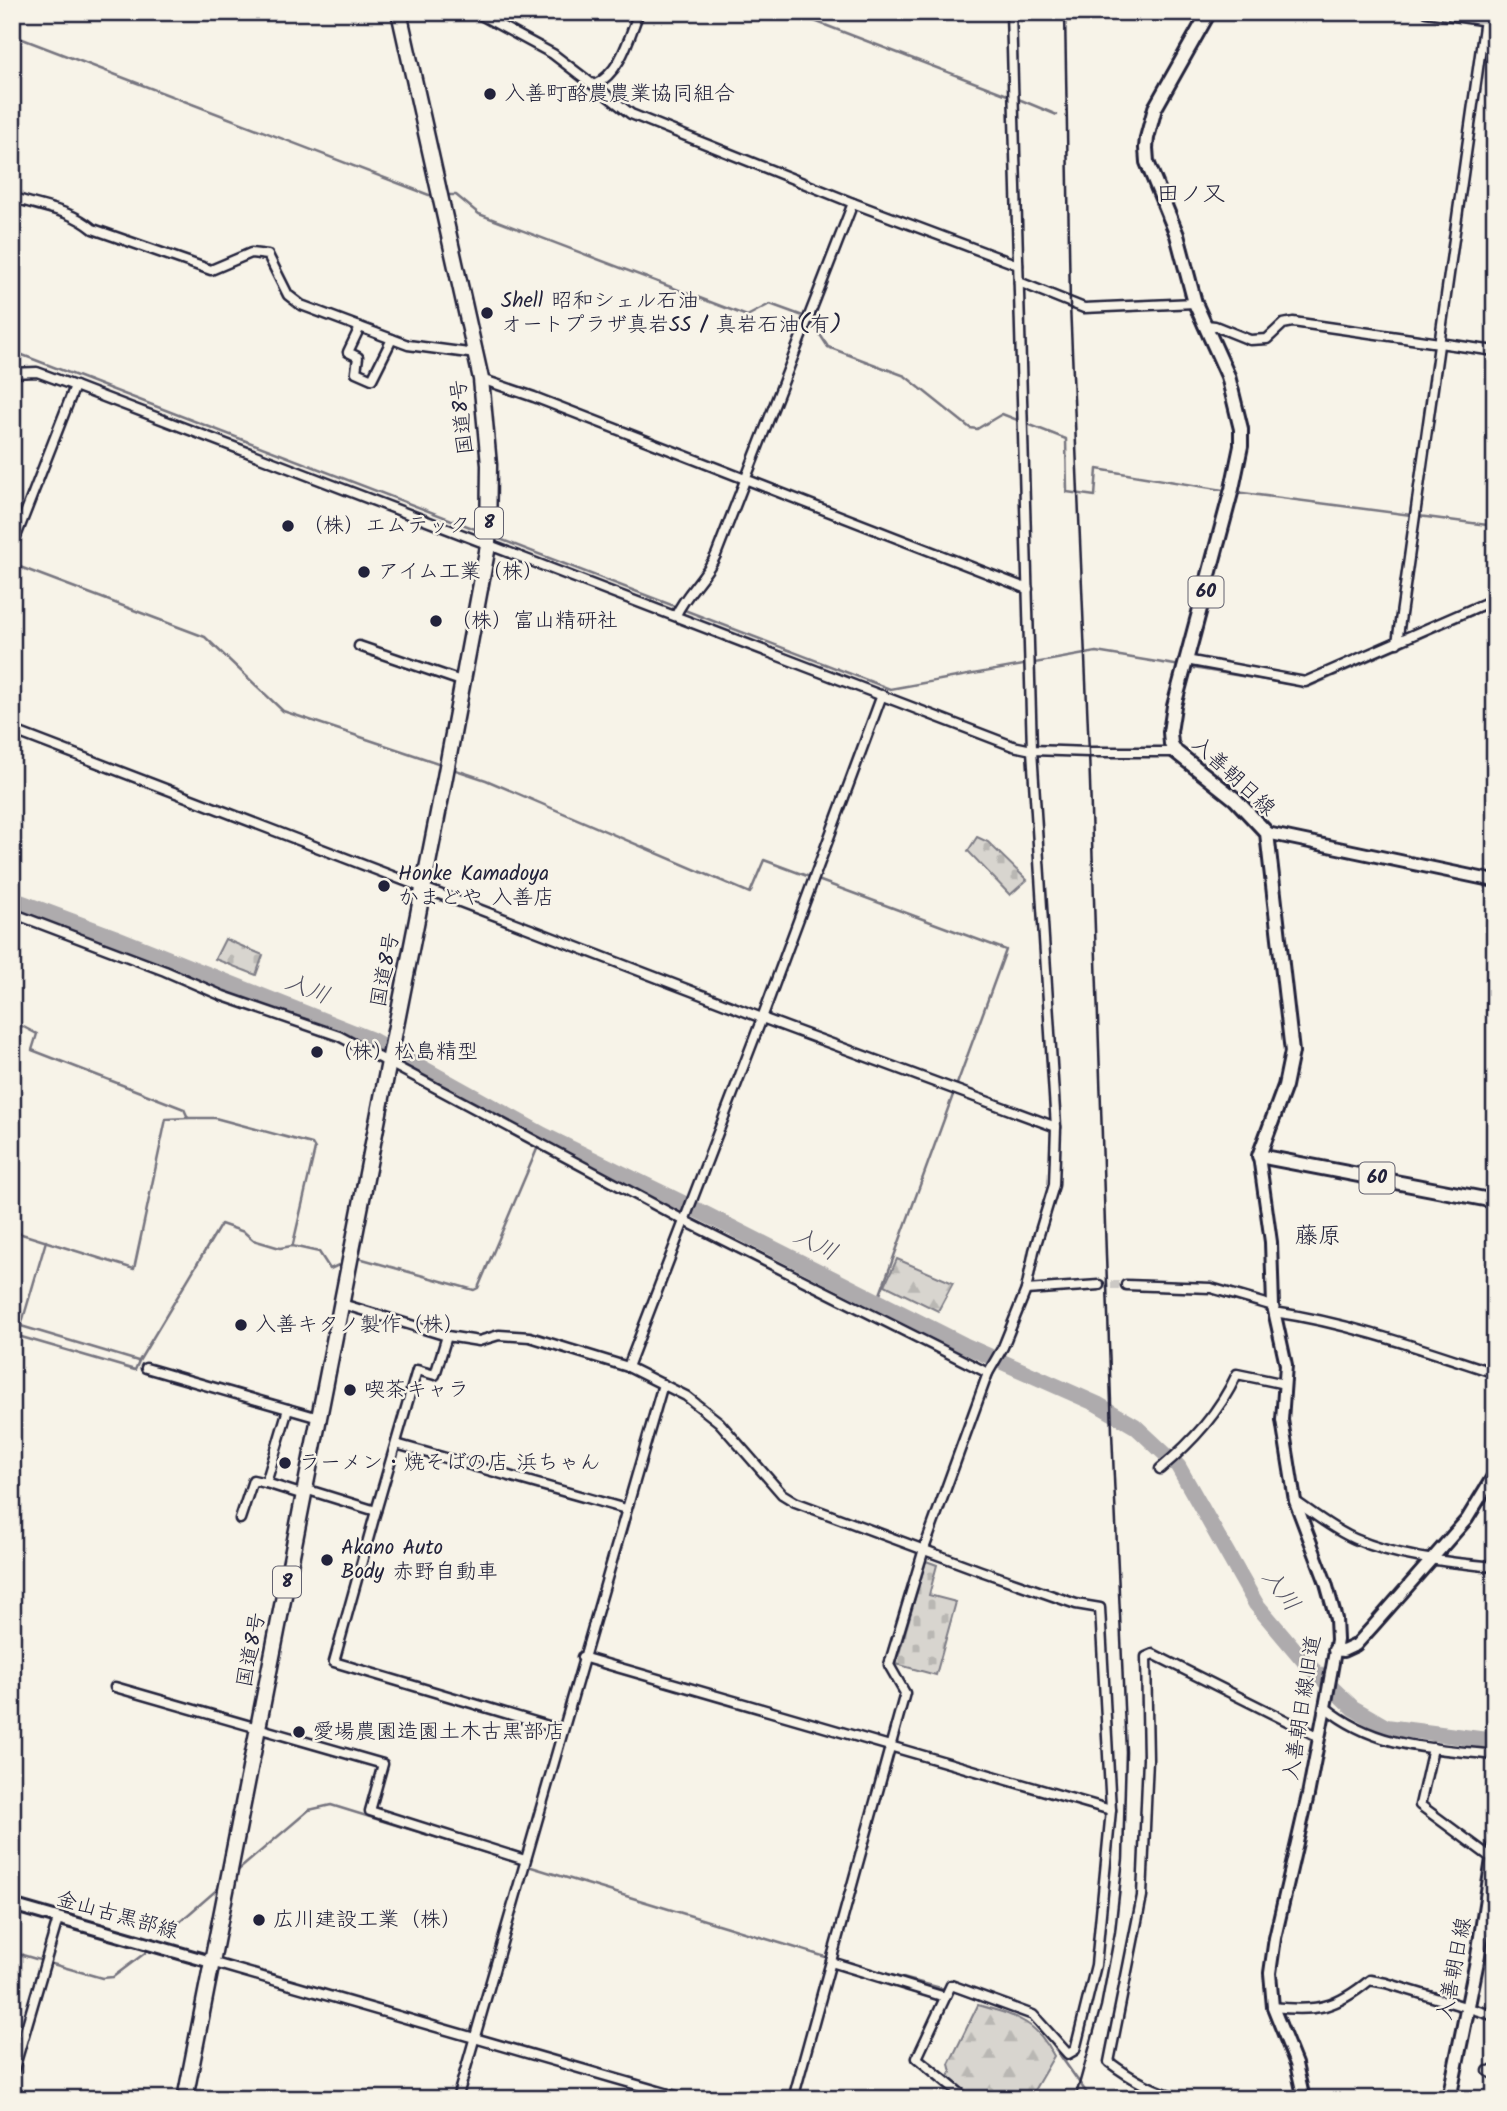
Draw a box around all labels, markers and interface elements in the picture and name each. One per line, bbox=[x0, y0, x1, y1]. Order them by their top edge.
place label: 入善町酪農農業協同組合 bbox=[504, 78, 735, 111]
marker: 入善町酪農農業協同組合 bbox=[482, 86, 498, 102]
district label: 田ノ又 bbox=[1157, 177, 1226, 213]
place label: Shell 昭和シェル石油 オートプラザ真岩SS / 真岩石油(有) bbox=[501, 285, 841, 342]
marker: Shell 昭和シェル石油 オートプラザ真岩SS / 真岩石油(有) bbox=[479, 305, 495, 321]
street label: 国道8号 bbox=[443, 378, 483, 456]
road number: 8 bbox=[475, 508, 503, 538]
place label: （株）エムテック bbox=[302, 510, 470, 543]
marker: （株）エムテック bbox=[280, 518, 296, 534]
place label: アイム工業（株） bbox=[378, 556, 544, 589]
marker: アイム工業（株） bbox=[356, 564, 372, 580]
road number: 60 bbox=[1188, 576, 1224, 608]
place label: （株）富山精研社 bbox=[450, 605, 618, 638]
marker: （株）富山精研社 bbox=[428, 613, 444, 629]
street label: 入善朝日線 bbox=[1183, 729, 1283, 825]
place label: Honke Kamadoya かまどや 入善店 bbox=[398, 858, 554, 915]
marker: Honke Kamadoya かまどや 入善店 bbox=[376, 878, 392, 894]
street label: 国道8号 bbox=[363, 930, 409, 1010]
water label: 入川 bbox=[279, 965, 335, 1015]
place label: （株）松島精型 bbox=[331, 1036, 478, 1069]
marker: （株）松島精型 bbox=[309, 1044, 325, 1060]
road number: 60 bbox=[1360, 1162, 1394, 1194]
water label: 入川 bbox=[786, 1219, 844, 1271]
district label: 藤原 bbox=[1295, 1219, 1341, 1255]
place label: 入善キタノ製作（株） bbox=[255, 1309, 465, 1342]
marker: 入善キタノ製作（株） bbox=[233, 1317, 249, 1333]
place label: 喫茶キャラ bbox=[364, 1374, 469, 1407]
marker: 喫茶キャラ bbox=[342, 1382, 358, 1398]
place label: ラーメン・焼そばの店 浜ちゃん bbox=[299, 1447, 601, 1480]
marker: ラーメン・焼そばの店 浜ちゃん bbox=[277, 1455, 293, 1471]
place label: Akano Auto Body 赤野自動車 bbox=[341, 1532, 498, 1589]
marker: Akano Auto Body 赤野自動車 bbox=[319, 1552, 335, 1568]
water label: 入川 bbox=[1252, 1562, 1308, 1620]
road number: 8 bbox=[273, 1566, 301, 1598]
street label: 国道8号 bbox=[229, 1610, 275, 1690]
street label: 入善朝日線旧道 bbox=[1275, 1633, 1331, 1783]
place label: 愛場農園造園土木古黒部店 bbox=[313, 1716, 565, 1749]
marker: 愛場農園造園土木古黒部店 bbox=[291, 1724, 307, 1740]
street label: 金山古黒部線 bbox=[52, 1883, 182, 1949]
place label: 広川建設工業（株） bbox=[273, 1904, 462, 1937]
marker: 広川建設工業（株） bbox=[251, 1912, 267, 1928]
street label: 入善朝日線 bbox=[1429, 1914, 1481, 2024]

